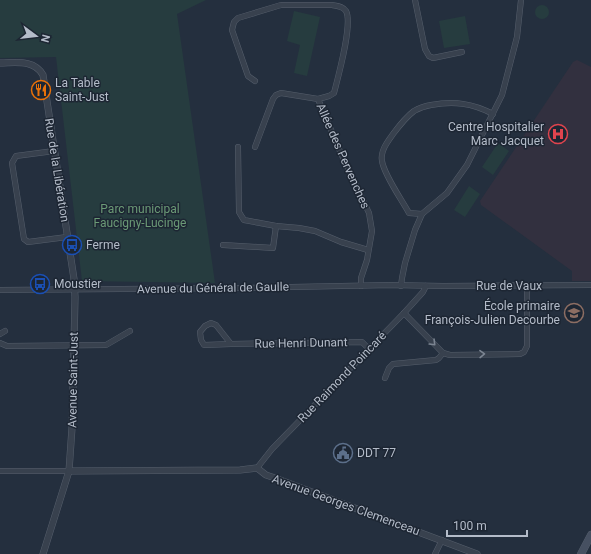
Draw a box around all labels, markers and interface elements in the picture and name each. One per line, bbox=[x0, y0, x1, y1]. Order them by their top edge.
north arrow bbox=[16, 16, 56, 56]
text: N bbox=[38, 33, 52, 44]
place label: La Table Saint-Just bbox=[55, 76, 109, 104]
restaurant icon: La Table Saint-Just bbox=[30, 79, 52, 101]
street label: Allée des Pervenches bbox=[313, 101, 373, 211]
street label: Rue de la Libération bbox=[42, 117, 72, 223]
place label: Centre Hospitalier Marc Jacquet bbox=[448, 120, 544, 148]
hospital icon: Centre Hospitalier Marc Jacquet bbox=[547, 123, 569, 145]
park label: Parc municipal Faucigny-Lucinge bbox=[94, 202, 186, 230]
bus stop icon: Ferme bbox=[61, 234, 83, 256]
place label: Ferme bbox=[86, 238, 120, 252]
bus stop icon: Moustier bbox=[29, 273, 51, 295]
place label: Moustier bbox=[54, 277, 101, 291]
street label: Rue de Vaux bbox=[476, 279, 542, 293]
street label: Avenue du Général de Gaulle bbox=[137, 280, 289, 296]
place label: École primaire François-Julien Decourbe bbox=[425, 298, 560, 327]
school or university icon: École primaire François-Julien Decourbe bbox=[563, 302, 585, 324]
street label: Rue Raimond Poincaré bbox=[295, 329, 389, 425]
street label: Avenue Saint-Just bbox=[65, 332, 81, 428]
street label: Rue Henri Dunant bbox=[254, 335, 348, 351]
one-way arrow bbox=[428, 338, 436, 346]
one-way arrow bbox=[479, 350, 485, 358]
public building icon: DDT 77 bbox=[332, 442, 354, 464]
place label: DDT 77 bbox=[357, 446, 396, 460]
street label: Avenue Georges Clemenceau bbox=[270, 472, 422, 538]
scale bar bbox=[447, 512, 527, 538]
text: 100 m bbox=[453, 519, 487, 533]

